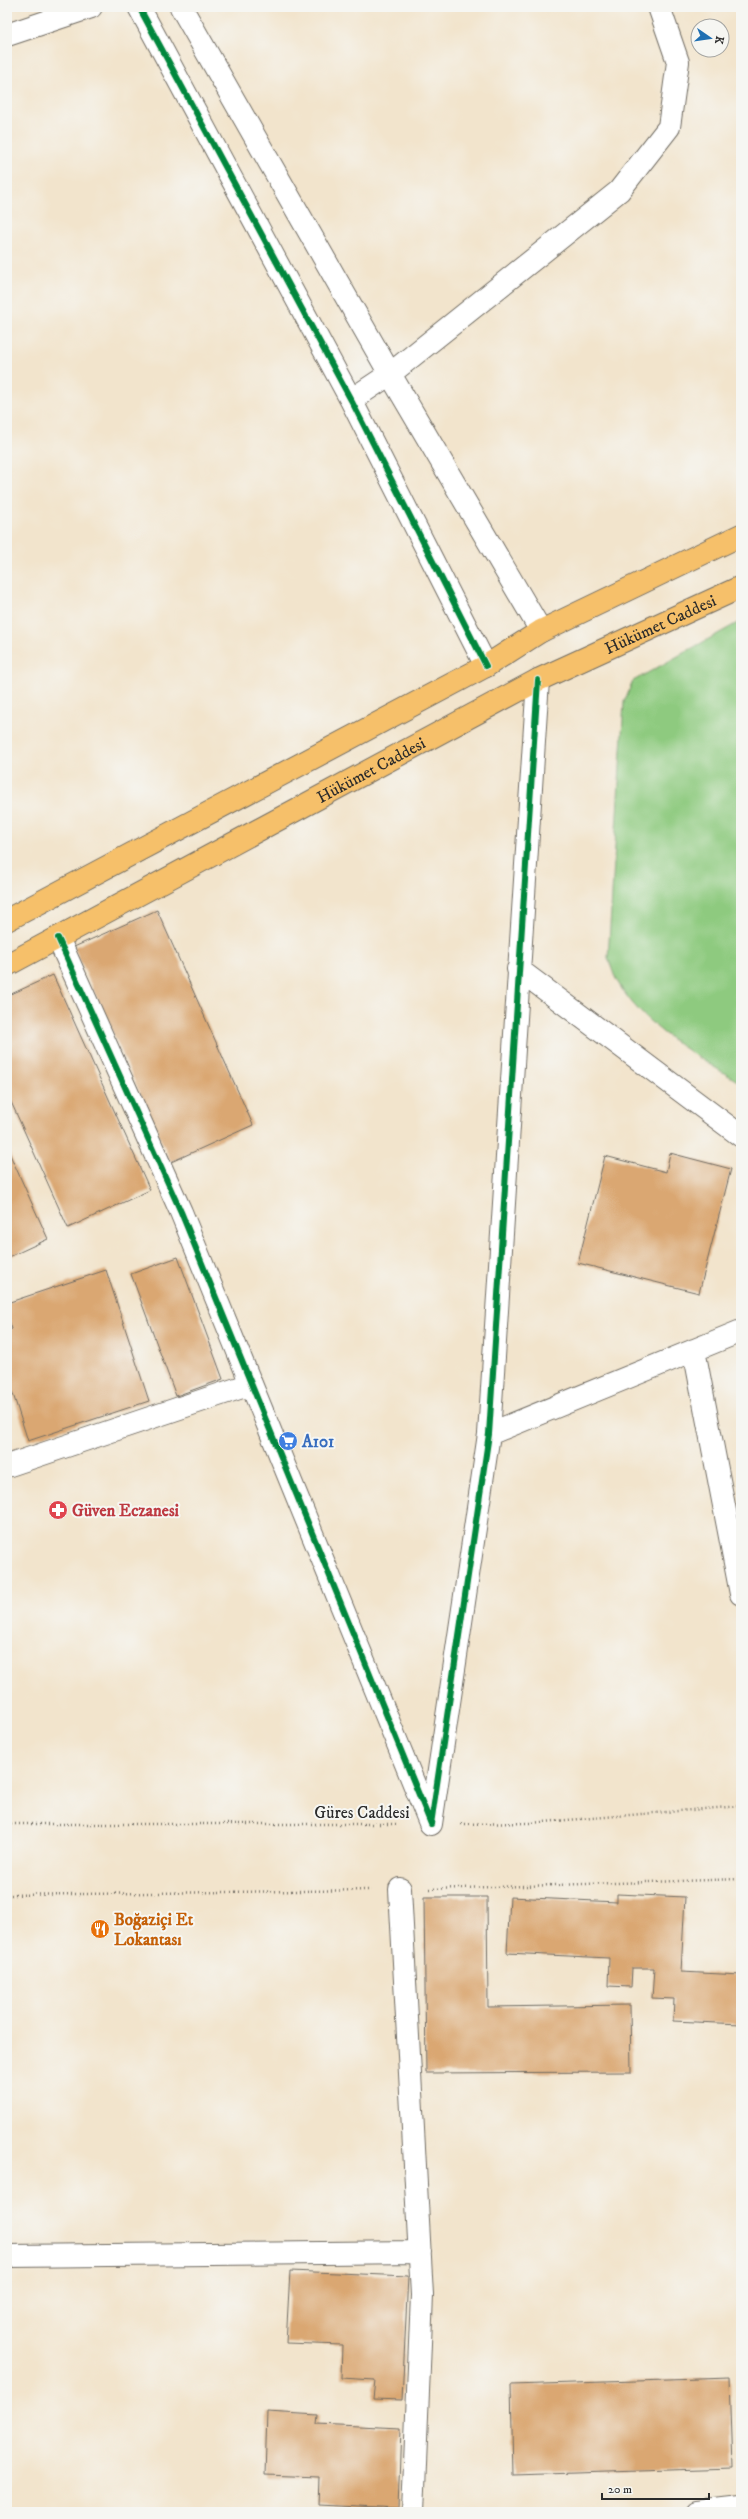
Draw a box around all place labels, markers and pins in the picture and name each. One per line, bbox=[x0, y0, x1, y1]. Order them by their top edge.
supermarket icon: A101 bbox=[277, 1430, 299, 1452]
place label: A101 bbox=[301, 1431, 334, 1453]
pharmacy icon: Güven Eczanesi bbox=[47, 1499, 69, 1521]
place label: Güven Eczanesi bbox=[72, 1500, 180, 1522]
place label: Boğaziçi Et Lokantası bbox=[114, 1909, 194, 1951]
restaurant icon: Boğaziçi Et Lokantası bbox=[89, 1918, 111, 1940]

